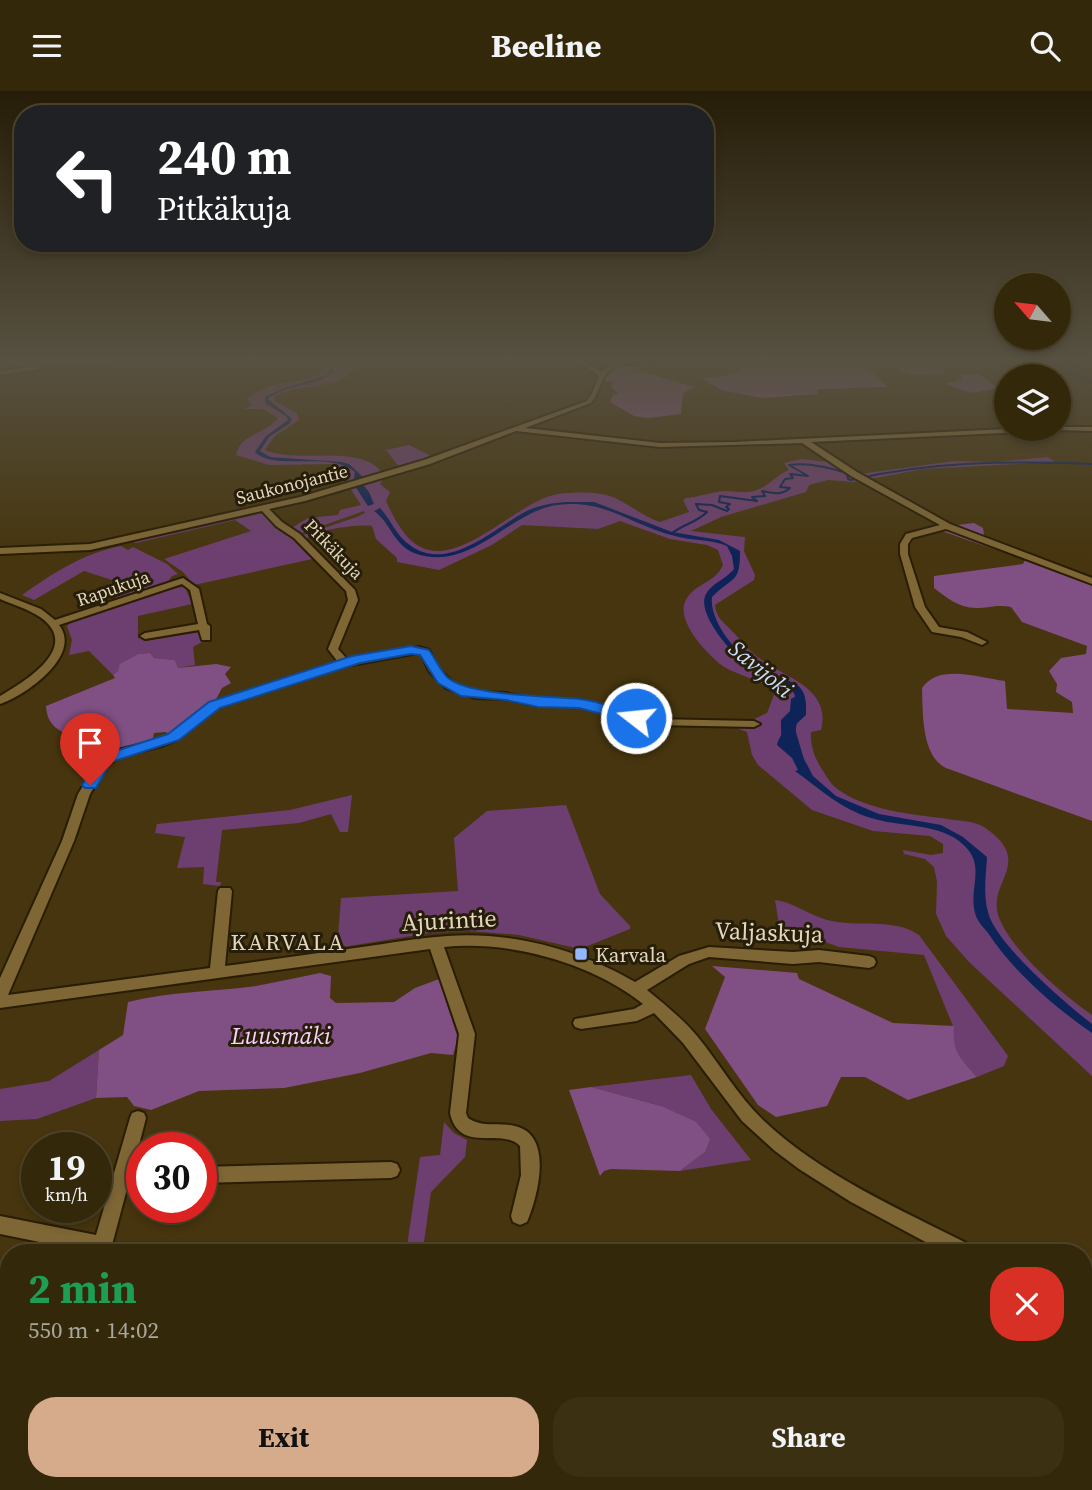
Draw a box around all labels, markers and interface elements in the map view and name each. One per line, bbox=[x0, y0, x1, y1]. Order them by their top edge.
text: Beeline bbox=[491, 24, 601, 68]
icon: menu bbox=[28, 27, 66, 65]
icon: search bbox=[1026, 27, 1064, 65]
text: 240 m bbox=[157, 123, 292, 190]
icon: left bbox=[42, 133, 133, 224]
text: Pitkäkuja bbox=[157, 187, 291, 231]
north arrow bbox=[994, 273, 1071, 350]
map controls bbox=[994, 273, 1071, 441]
button: layers bbox=[994, 364, 1071, 441]
street label: Saukonojantie bbox=[234, 458, 350, 510]
street label: Pitkäkuja bbox=[299, 513, 370, 585]
street label: Rapukuja bbox=[73, 564, 154, 612]
water label: Savijoki bbox=[722, 633, 800, 705]
position arrow bbox=[599, 681, 673, 755]
pin bbox=[60, 713, 120, 785]
icon: arrive bbox=[71, 724, 109, 762]
street label: Ajurintie bbox=[401, 901, 497, 939]
street label: Valjaskuja bbox=[714, 914, 825, 950]
district label: KARVALA bbox=[231, 926, 345, 958]
place label: Karvala bbox=[595, 940, 666, 969]
marker: Karvala bbox=[573, 946, 589, 962]
park label: Luusmäki bbox=[230, 1019, 332, 1052]
speed limit sign: 30 bbox=[126, 1132, 217, 1223]
text: 19 bbox=[48, 1144, 85, 1192]
text: km/h bbox=[45, 1182, 88, 1207]
text: 2 min bbox=[28, 1259, 137, 1317]
button: close bbox=[990, 1267, 1064, 1341]
text: 550 m · 14:02 bbox=[28, 1314, 159, 1346]
button: Exit bbox=[28, 1397, 539, 1477]
button: Share bbox=[553, 1397, 1064, 1477]

